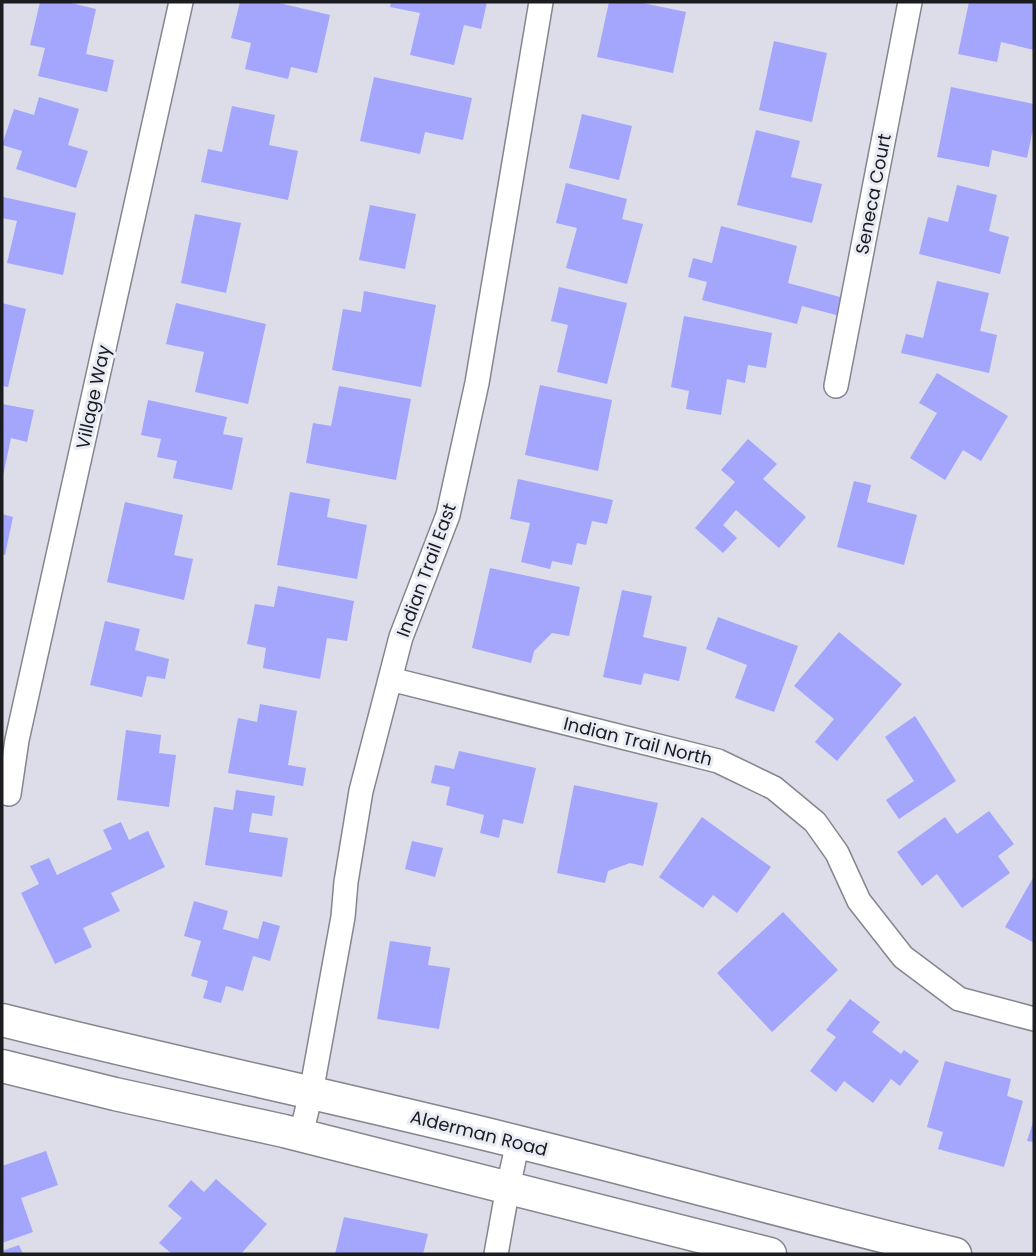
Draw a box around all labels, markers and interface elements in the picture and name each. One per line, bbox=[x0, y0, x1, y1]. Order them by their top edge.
street label: Seneca Court bbox=[849, 131, 897, 257]
street label: Village Way bbox=[70, 343, 116, 451]
street label: Indian Trail East bbox=[390, 500, 462, 640]
street label: Indian Trail North bbox=[561, 710, 715, 772]
street label: Alderman Road bbox=[408, 1104, 550, 1162]

